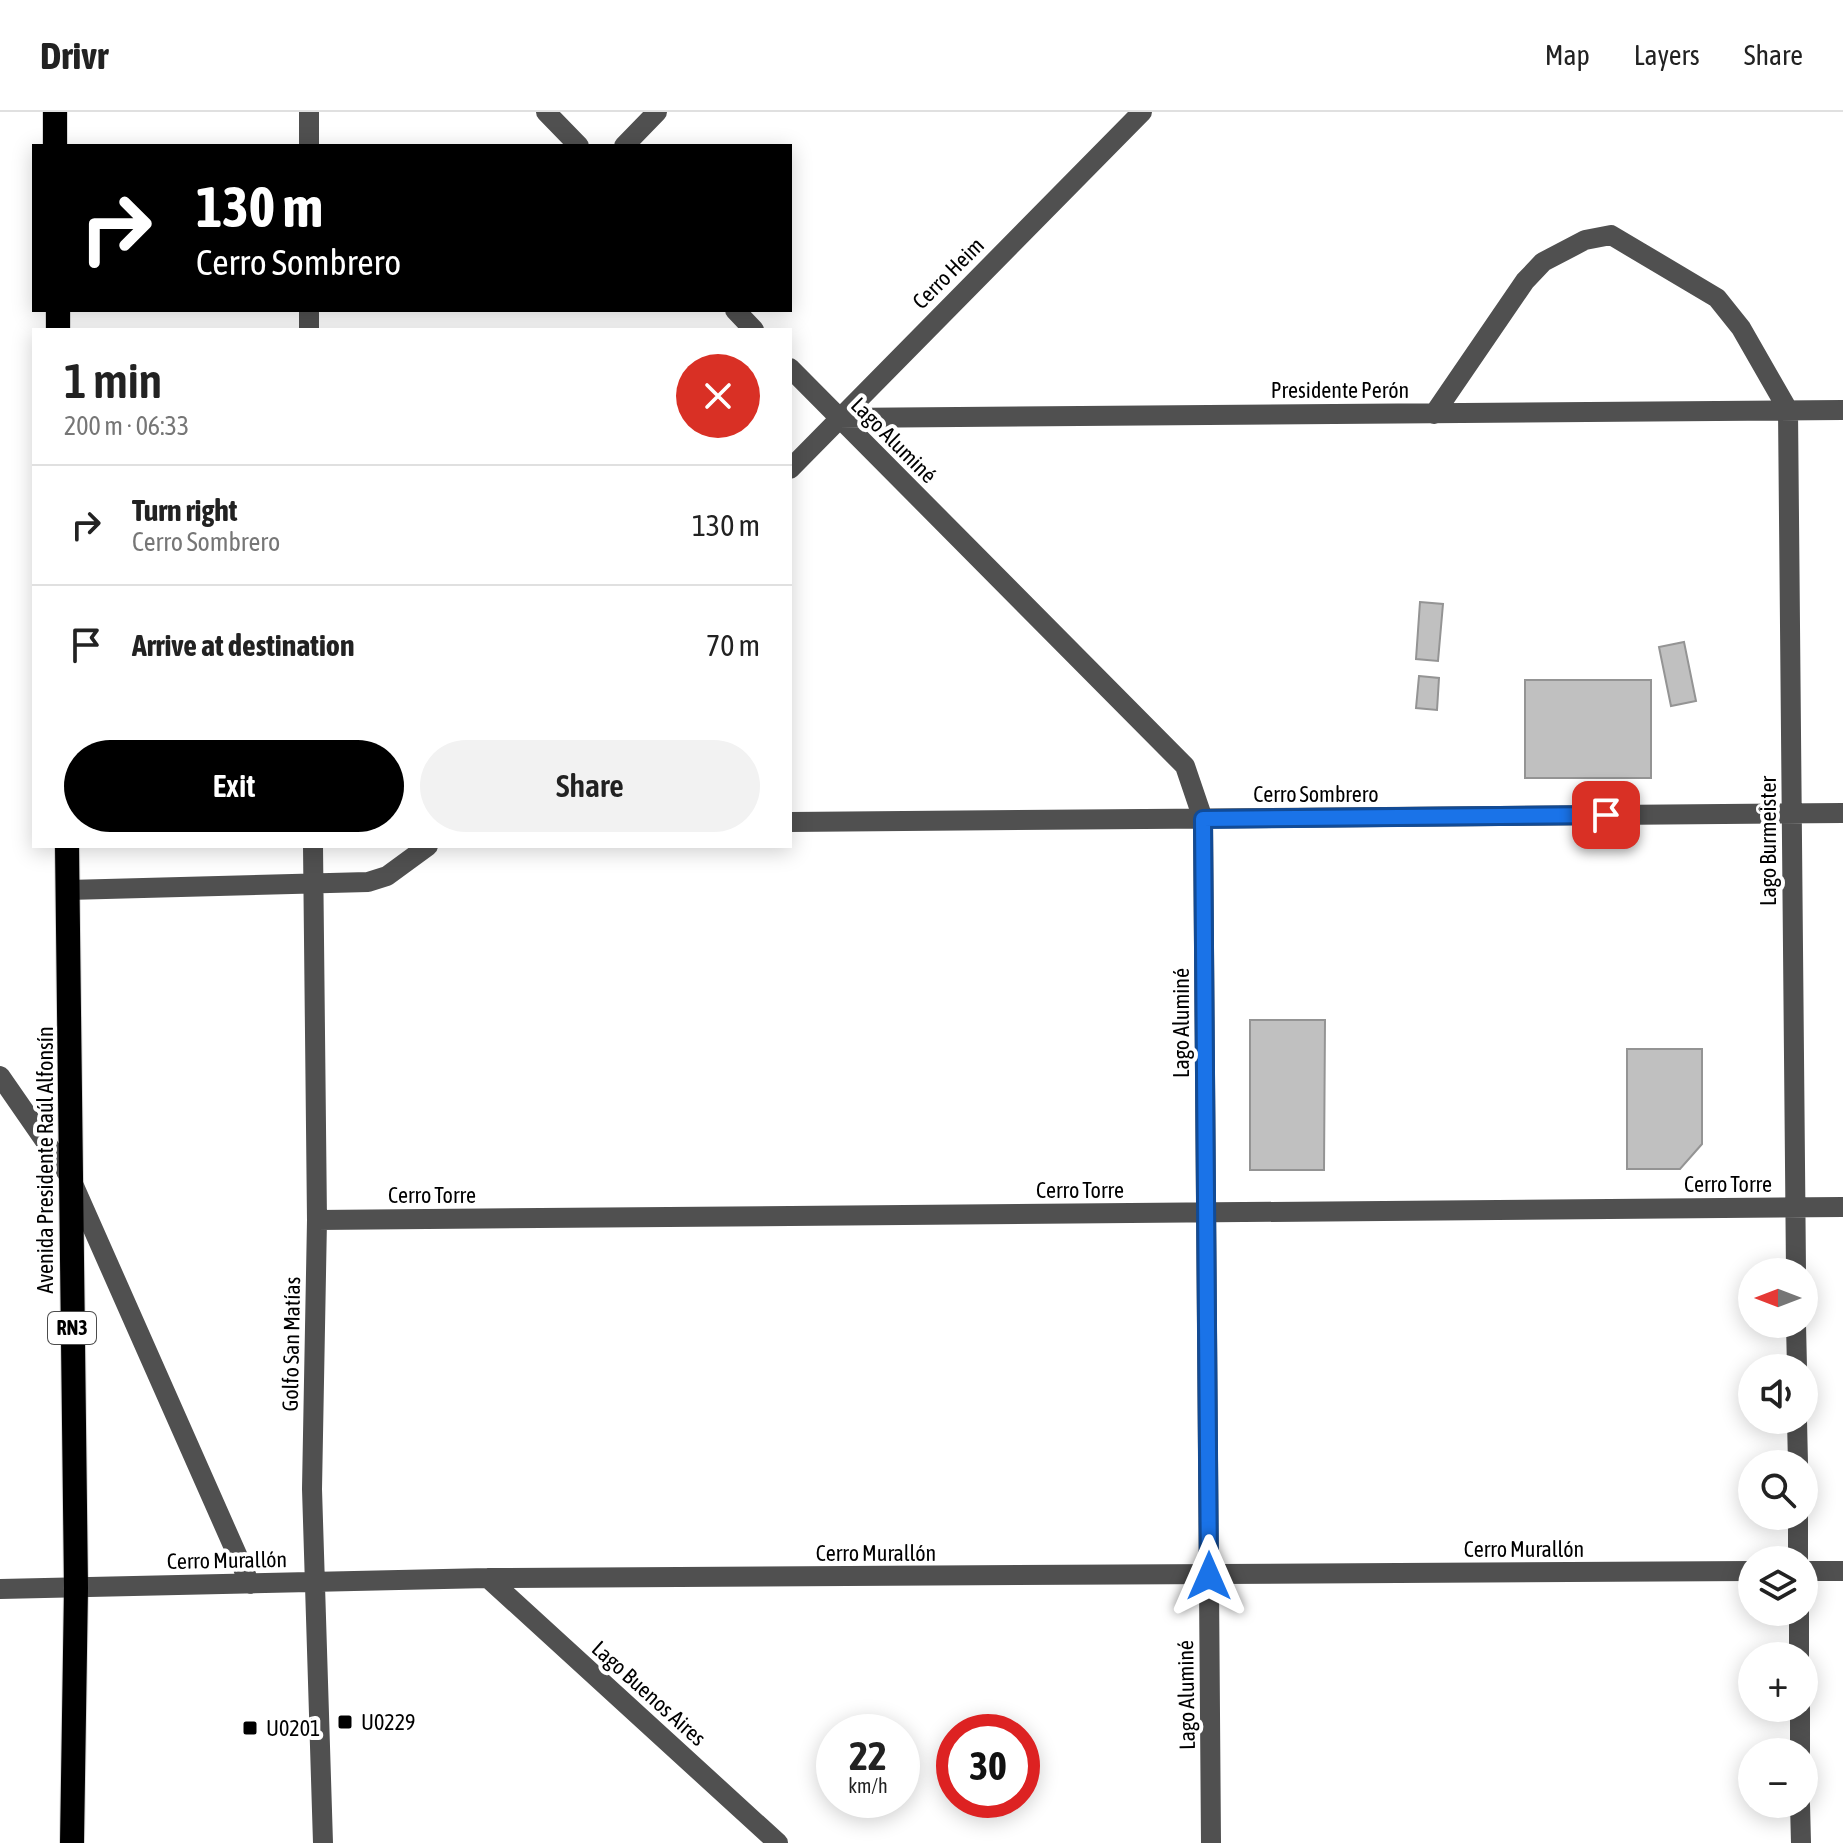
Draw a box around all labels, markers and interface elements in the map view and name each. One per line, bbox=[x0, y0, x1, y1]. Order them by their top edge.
text: Drivr bbox=[40, 34, 108, 77]
text: Map bbox=[1545, 39, 1590, 71]
text: Layers bbox=[1634, 39, 1700, 71]
text: Share bbox=[1744, 39, 1803, 71]
text: 130 m bbox=[196, 175, 323, 239]
icon: right bbox=[64, 176, 168, 280]
street label: Cerro Heim bbox=[907, 232, 989, 314]
text: Cerro Sombrero bbox=[196, 241, 401, 283]
text: 1 min bbox=[64, 353, 162, 408]
button: close bbox=[676, 354, 760, 438]
street label: Presidente Perón bbox=[1271, 377, 1409, 403]
street label: Lago Aluminé bbox=[846, 392, 942, 488]
text: 200 m · 06:33 bbox=[64, 411, 189, 441]
text: Turn right bbox=[132, 493, 238, 527]
icon: right bbox=[64, 503, 108, 547]
text: 130 m bbox=[692, 508, 760, 542]
text: Cerro Sombrero bbox=[132, 527, 280, 557]
icon: arrive bbox=[64, 623, 108, 667]
text: Arrive at destination bbox=[132, 628, 354, 662]
text: 70 m bbox=[706, 628, 760, 662]
button: Exit bbox=[64, 740, 404, 832]
button: Share bbox=[420, 740, 760, 832]
street label: Lago Burmeister bbox=[1755, 776, 1781, 906]
street label: Cerro Sombrero bbox=[1253, 781, 1379, 807]
pin bbox=[1572, 781, 1640, 849]
icon: arrive bbox=[1584, 793, 1628, 837]
street label: Lago Aluminé bbox=[1168, 968, 1194, 1078]
street label: Avenida Presidente Raúl Alfonsín bbox=[32, 1026, 58, 1294]
street label: Cerro Torre bbox=[1684, 1171, 1772, 1197]
street label: Cerro Torre bbox=[1036, 1177, 1124, 1203]
street label: Cerro Torre bbox=[388, 1182, 476, 1208]
north arrow bbox=[1738, 1258, 1818, 1338]
map controls bbox=[1738, 1258, 1818, 1818]
street label: Golfo San Matías bbox=[277, 1276, 305, 1412]
road number: RN3 bbox=[48, 1312, 96, 1344]
button: sound bbox=[1738, 1354, 1818, 1434]
button: search bbox=[1738, 1450, 1818, 1530]
position arrow bbox=[1167, 1534, 1251, 1618]
street label: Cerro Murallón bbox=[1464, 1536, 1584, 1562]
street label: Cerro Murallón bbox=[816, 1540, 936, 1566]
street label: Cerro Murallón bbox=[167, 1546, 287, 1574]
button: layers bbox=[1738, 1546, 1818, 1626]
street label: Lago Buenos Aires bbox=[587, 1635, 711, 1751]
street label: Lago Aluminé bbox=[1172, 1640, 1200, 1750]
button: + bbox=[1738, 1642, 1818, 1722]
place label: U0229 bbox=[361, 1709, 415, 1735]
marker: U0229 bbox=[336, 1713, 354, 1731]
speed limit sign: 30 bbox=[936, 1714, 1040, 1818]
place label: U0201 bbox=[266, 1715, 320, 1741]
marker: U0201 bbox=[241, 1719, 259, 1737]
text: 22 bbox=[849, 1733, 887, 1778]
button: − bbox=[1738, 1738, 1818, 1818]
text: km/h bbox=[848, 1774, 888, 1797]

